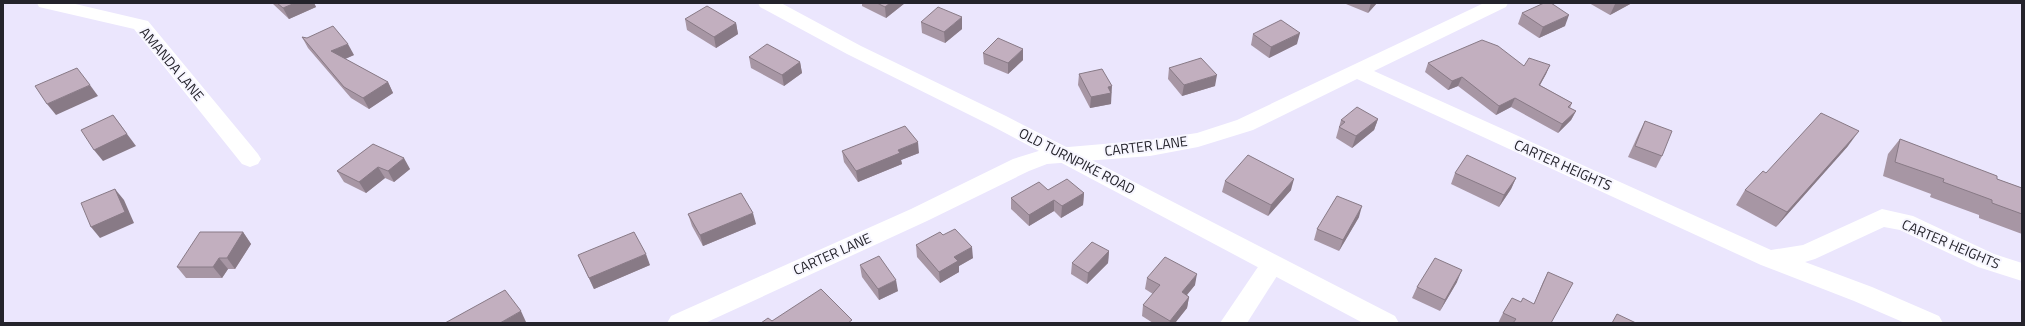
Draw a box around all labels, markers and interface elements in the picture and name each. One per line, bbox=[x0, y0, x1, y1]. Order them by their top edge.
street label: AMANDA LANE bbox=[135, 22, 210, 105]
street label: OLD TURNPIKE ROAD bbox=[1015, 122, 1139, 199]
street label: CARTER LANE bbox=[1103, 130, 1189, 161]
street label: CARTER HEIGHTS bbox=[1511, 134, 1615, 195]
street label: CARTER HEIGHTS bbox=[1899, 213, 2004, 274]
street label: CARTER LANE bbox=[789, 227, 874, 280]

